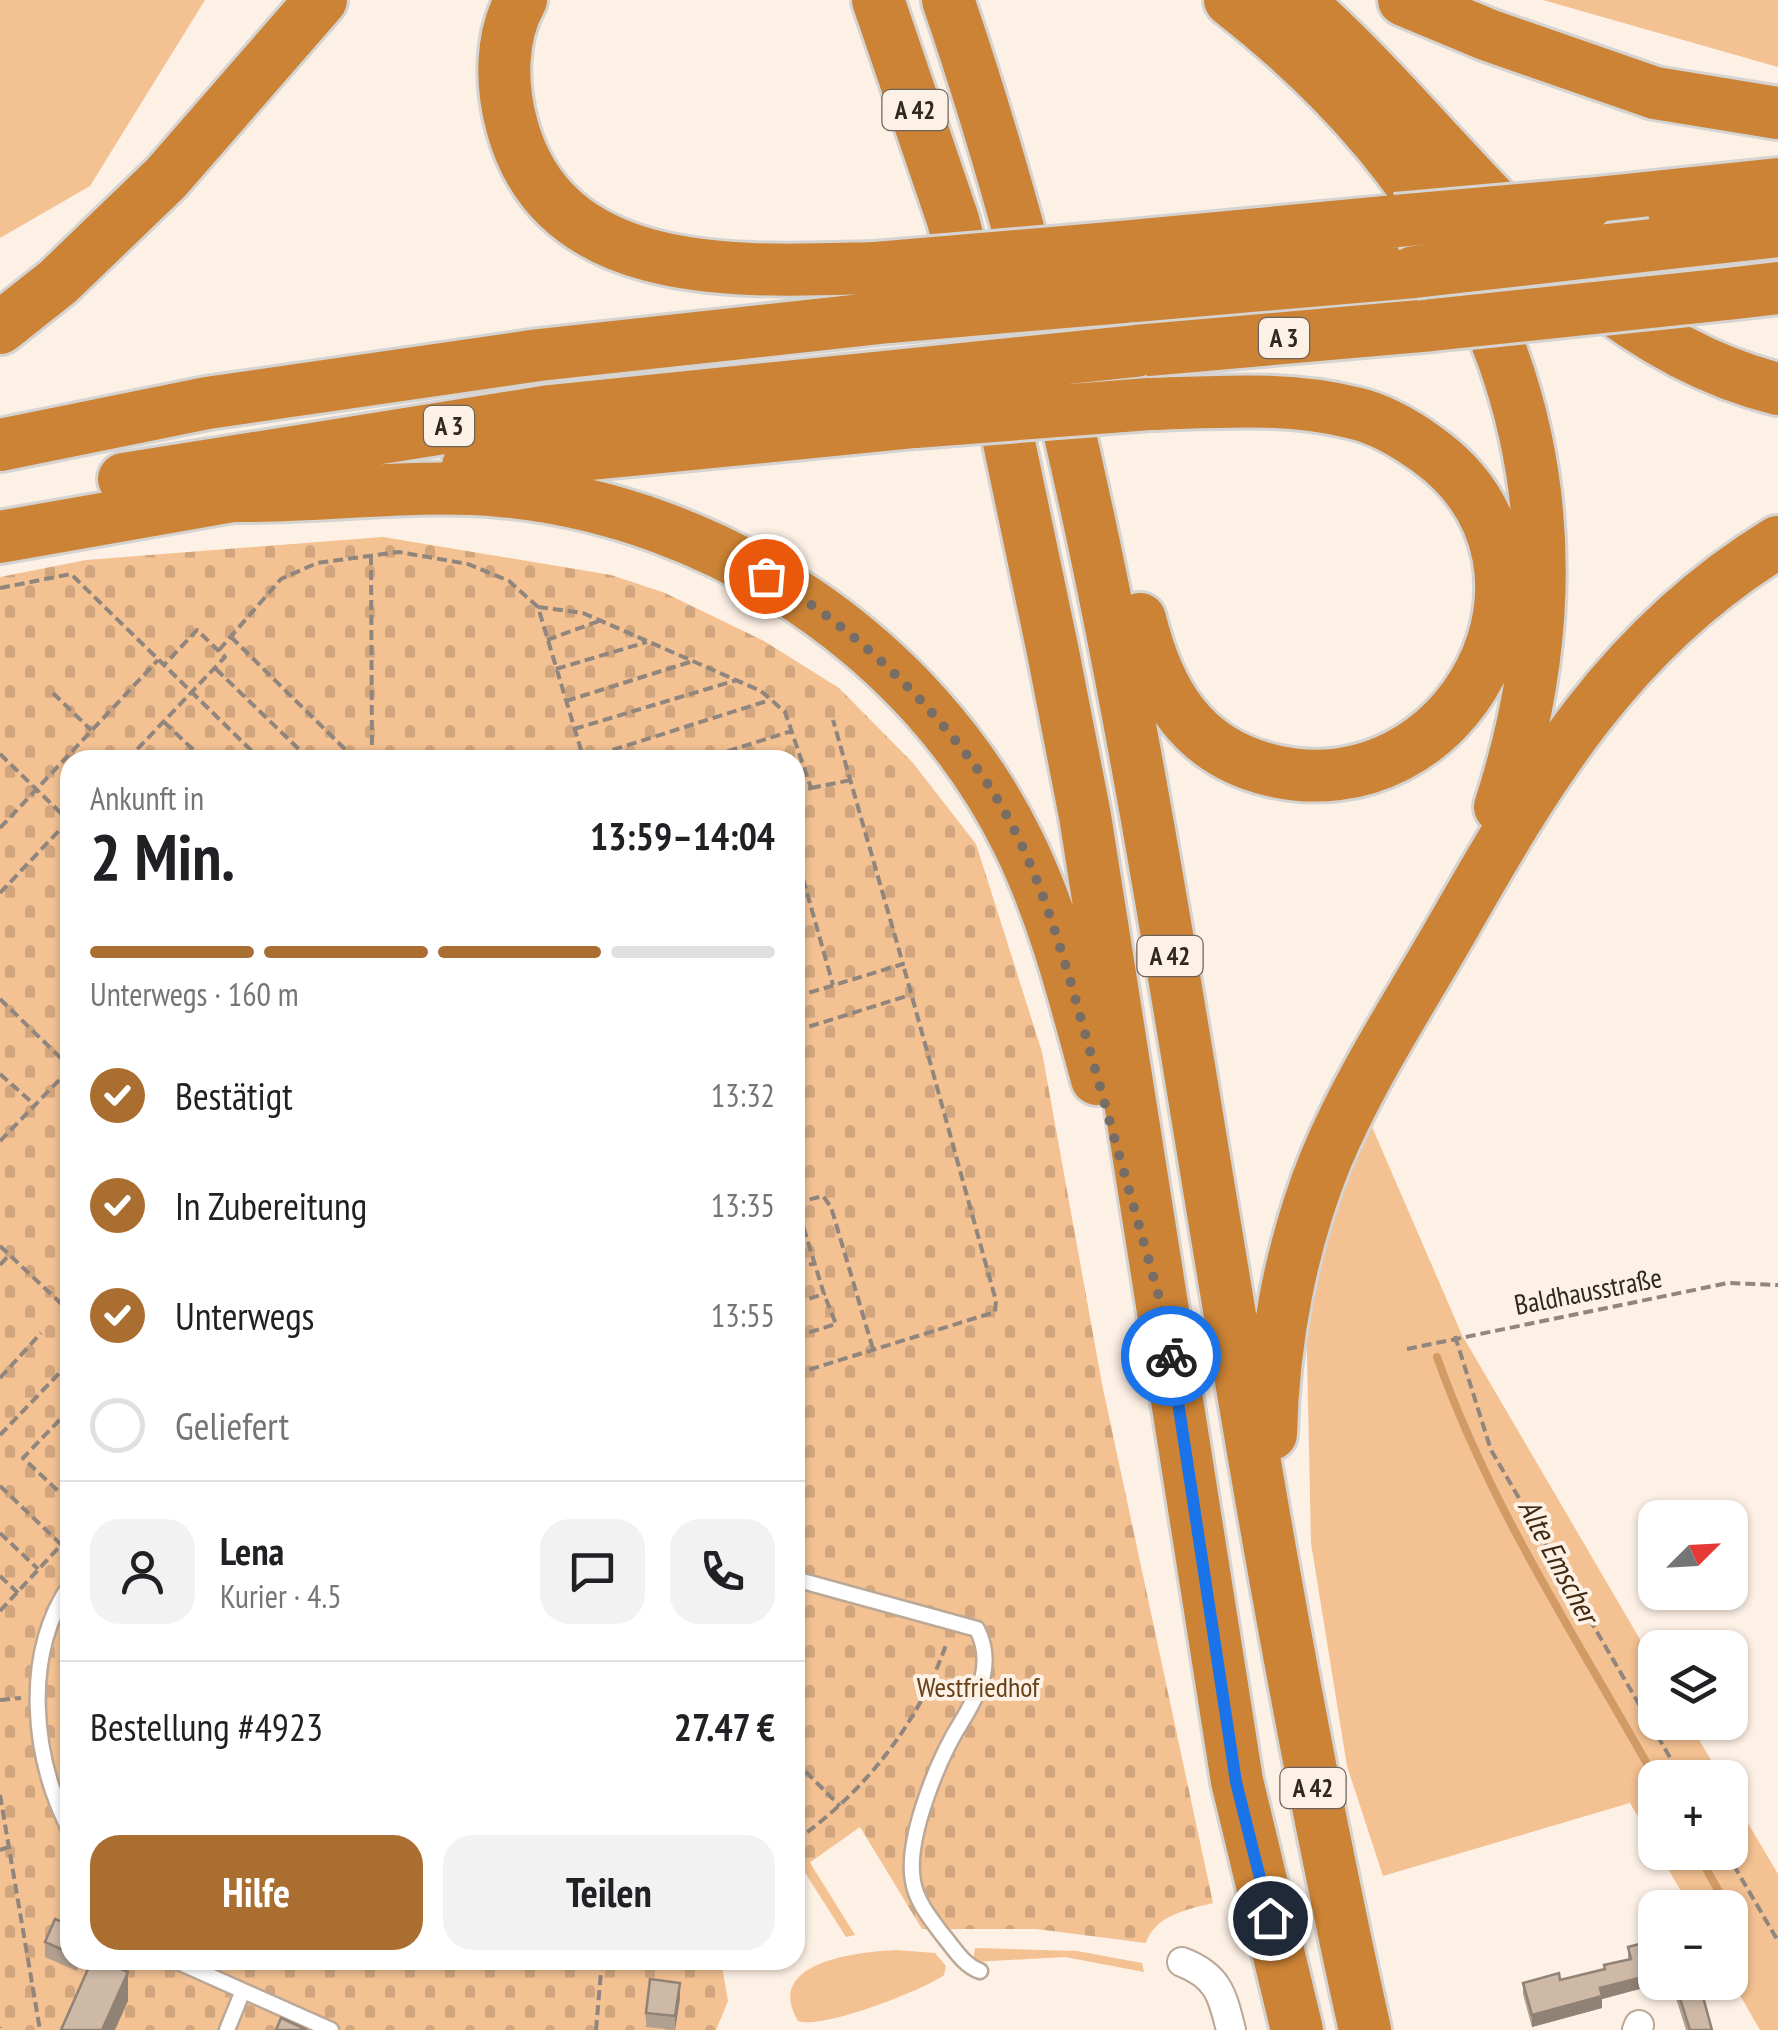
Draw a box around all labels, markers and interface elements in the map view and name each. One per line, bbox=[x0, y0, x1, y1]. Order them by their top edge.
road number: A 42 bbox=[882, 90, 948, 130]
road number: A 3 bbox=[1259, 318, 1309, 358]
road number: A 3 bbox=[424, 406, 474, 446]
pin bbox=[724, 534, 809, 619]
icon: bag bbox=[739, 549, 794, 604]
text: Ankunft in bbox=[90, 777, 204, 819]
text: 13:59–14:04 bbox=[590, 811, 775, 860]
text: 2 Min. bbox=[90, 814, 235, 898]
road number: A 42 bbox=[1138, 936, 1202, 976]
text: Unterwegs · 160 m bbox=[90, 973, 299, 1015]
icon: check bbox=[90, 1068, 145, 1123]
text: Bestätigt bbox=[175, 1071, 293, 1120]
text: 13:32 bbox=[711, 1074, 775, 1116]
icon: check bbox=[90, 1178, 145, 1233]
text: In Zubereitung bbox=[175, 1181, 367, 1230]
text: 13:35 bbox=[711, 1184, 775, 1226]
street label: Baldhausstraße bbox=[1511, 1258, 1665, 1323]
icon: check bbox=[90, 1288, 145, 1343]
text: Unterwegs bbox=[175, 1291, 314, 1340]
text: 13:55 bbox=[711, 1294, 775, 1336]
courier bbox=[1121, 1306, 1221, 1406]
icon: bike bbox=[1144, 1329, 1199, 1384]
text: Geliefert bbox=[175, 1401, 289, 1450]
water label: Alte Emscher bbox=[1510, 1492, 1610, 1632]
north arrow bbox=[1638, 1500, 1748, 1610]
map controls bbox=[1638, 1500, 1748, 2000]
button: person bbox=[90, 1519, 195, 1624]
button: chat bbox=[540, 1519, 645, 1624]
button: phone bbox=[670, 1519, 775, 1624]
text: Lena bbox=[220, 1526, 284, 1575]
text: Kurier · 4.5 bbox=[220, 1575, 342, 1617]
button: layers bbox=[1638, 1630, 1748, 1740]
park label: Westfriedhof bbox=[917, 1668, 1041, 1705]
text: Bestellung #4923 bbox=[90, 1702, 323, 1751]
text: 27.47 € bbox=[674, 1702, 775, 1751]
button: + bbox=[1638, 1760, 1748, 1870]
road number: A 42 bbox=[1280, 1768, 1346, 1808]
button: Hilfe bbox=[90, 1835, 423, 1950]
button: Teilen bbox=[443, 1835, 775, 1950]
pin bbox=[1228, 1876, 1313, 1961]
button: − bbox=[1638, 1890, 1748, 2000]
icon: home bbox=[1243, 1891, 1298, 1946]

